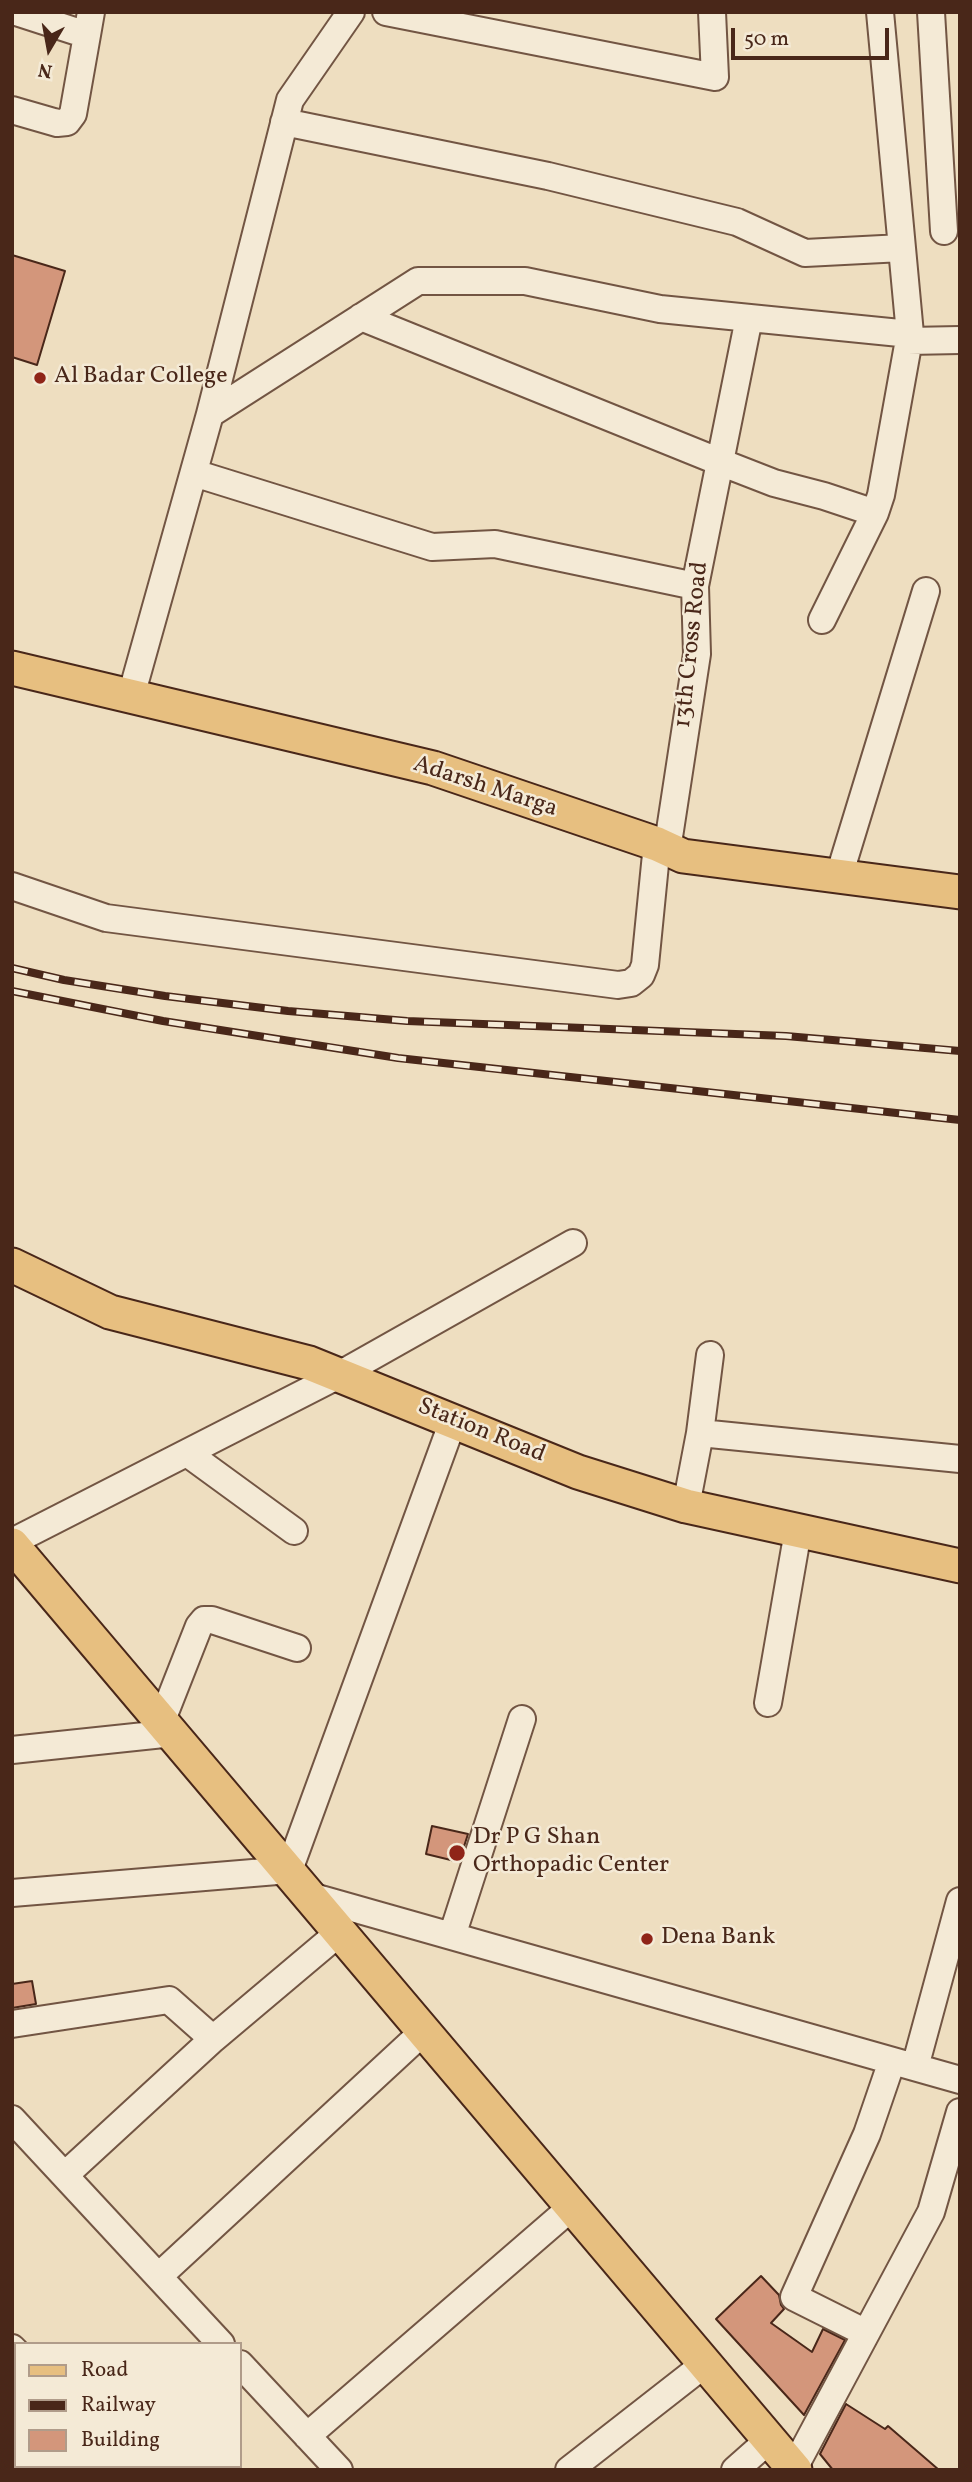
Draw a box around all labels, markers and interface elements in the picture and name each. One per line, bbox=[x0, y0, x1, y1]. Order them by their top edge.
north arrow bbox=[14, 14, 84, 84]
scale bar bbox=[734, 14, 892, 58]
text: 50 m bbox=[744, 25, 789, 54]
text: N bbox=[36, 56, 54, 84]
place label: Al Badar College bbox=[54, 364, 228, 392]
marker: Al Badar College bbox=[32, 370, 48, 386]
street label: 13th Cross Road bbox=[670, 560, 716, 730]
street label: Adarsh Marga bbox=[409, 751, 561, 825]
street label: Station Road bbox=[413, 1393, 549, 1471]
place label: Dr P G Shan Orthopadic Center bbox=[473, 1825, 669, 1881]
marker: Dr P G Shan Orthopadic Center bbox=[447, 1843, 467, 1863]
place label: Dena Bank bbox=[661, 1925, 775, 1953]
marker: Dena Bank bbox=[639, 1931, 655, 1947]
legend bbox=[14, 2342, 242, 2468]
text: Road bbox=[81, 2356, 128, 2385]
text: Railway bbox=[81, 2391, 156, 2420]
text: Building bbox=[81, 2426, 160, 2455]

